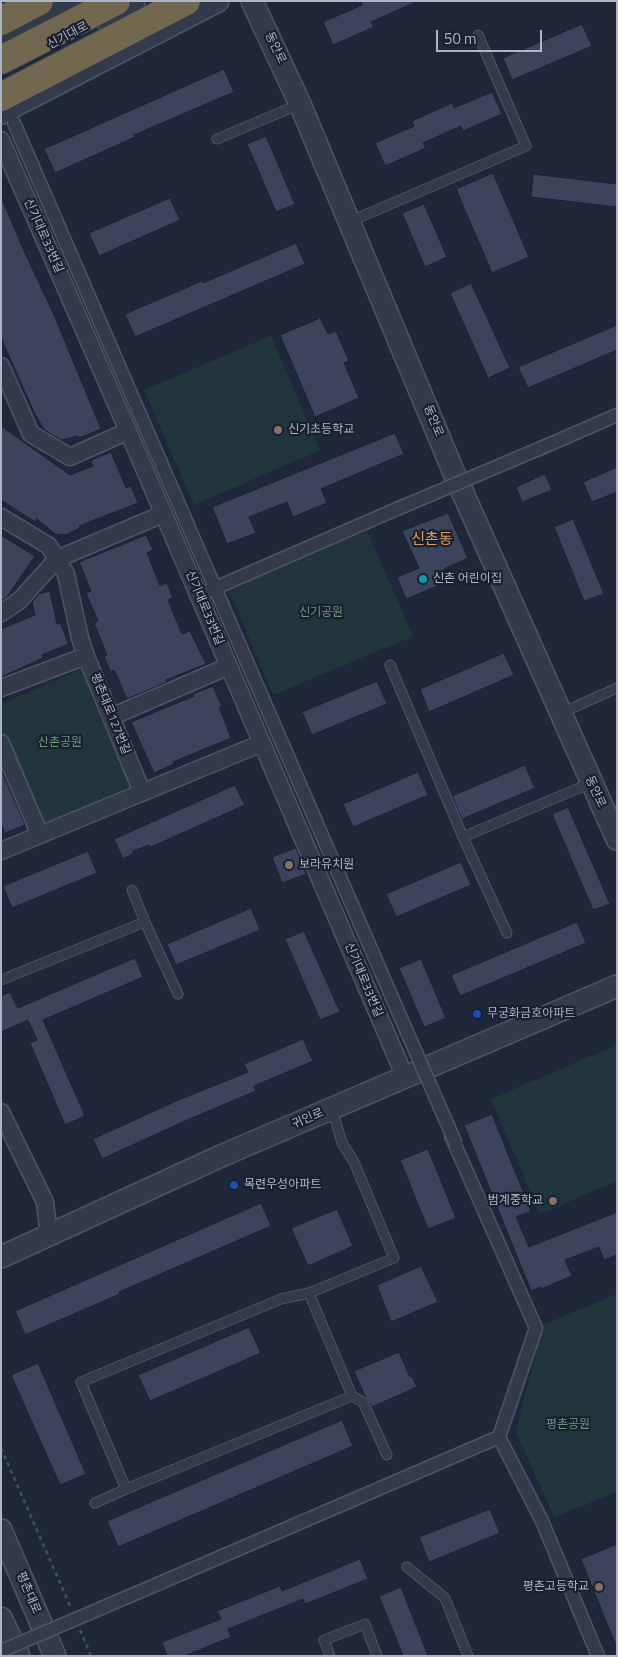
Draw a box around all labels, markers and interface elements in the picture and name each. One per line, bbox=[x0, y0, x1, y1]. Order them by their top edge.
street label: 신기대로 bbox=[45, 19, 91, 53]
scale bar bbox=[438, 20, 544, 52]
text: 50 m bbox=[444, 27, 477, 50]
street label: 동안로 bbox=[261, 30, 289, 66]
street label: 신기대로33번길 bbox=[20, 197, 66, 275]
street label: 동안로 bbox=[420, 403, 446, 439]
place label: 신기초등학교 bbox=[288, 423, 354, 437]
marker: 신기초등학교 bbox=[272, 424, 284, 436]
district label: 신촌동 bbox=[411, 531, 453, 549]
street label: 신기대로33번길 bbox=[182, 569, 226, 647]
place label: 신촌 어린이집 bbox=[433, 572, 502, 586]
marker: 신촌 어린이집 bbox=[417, 573, 429, 585]
park label: 신기공원 bbox=[299, 606, 343, 620]
street label: 평촌대로127번길 bbox=[87, 671, 133, 757]
park label: 산촌공원 bbox=[38, 736, 82, 750]
street label: 동안로 bbox=[582, 774, 608, 810]
place label: 보라유치원 bbox=[299, 858, 354, 872]
marker: 보라유치원 bbox=[283, 859, 295, 871]
street label: 신기대로33번길 bbox=[341, 941, 385, 1019]
place label: 무궁화금호아파트 bbox=[487, 1007, 575, 1021]
marker: 무궁화금호아파트 bbox=[471, 1008, 483, 1020]
street label: 귀인로 bbox=[290, 1106, 326, 1132]
place label: 목련우성아파트 bbox=[244, 1178, 321, 1192]
marker: 목련우성아파트 bbox=[228, 1179, 240, 1191]
place label: 범계중학교 bbox=[488, 1194, 543, 1208]
marker: 범계중학교 bbox=[547, 1195, 559, 1207]
park label: 평촌공원 bbox=[546, 1418, 590, 1432]
street label: 평촌대로 bbox=[13, 1570, 43, 1616]
place label: 평촌고등학교 bbox=[523, 1580, 589, 1594]
marker: 평촌고등학교 bbox=[593, 1581, 605, 1593]

